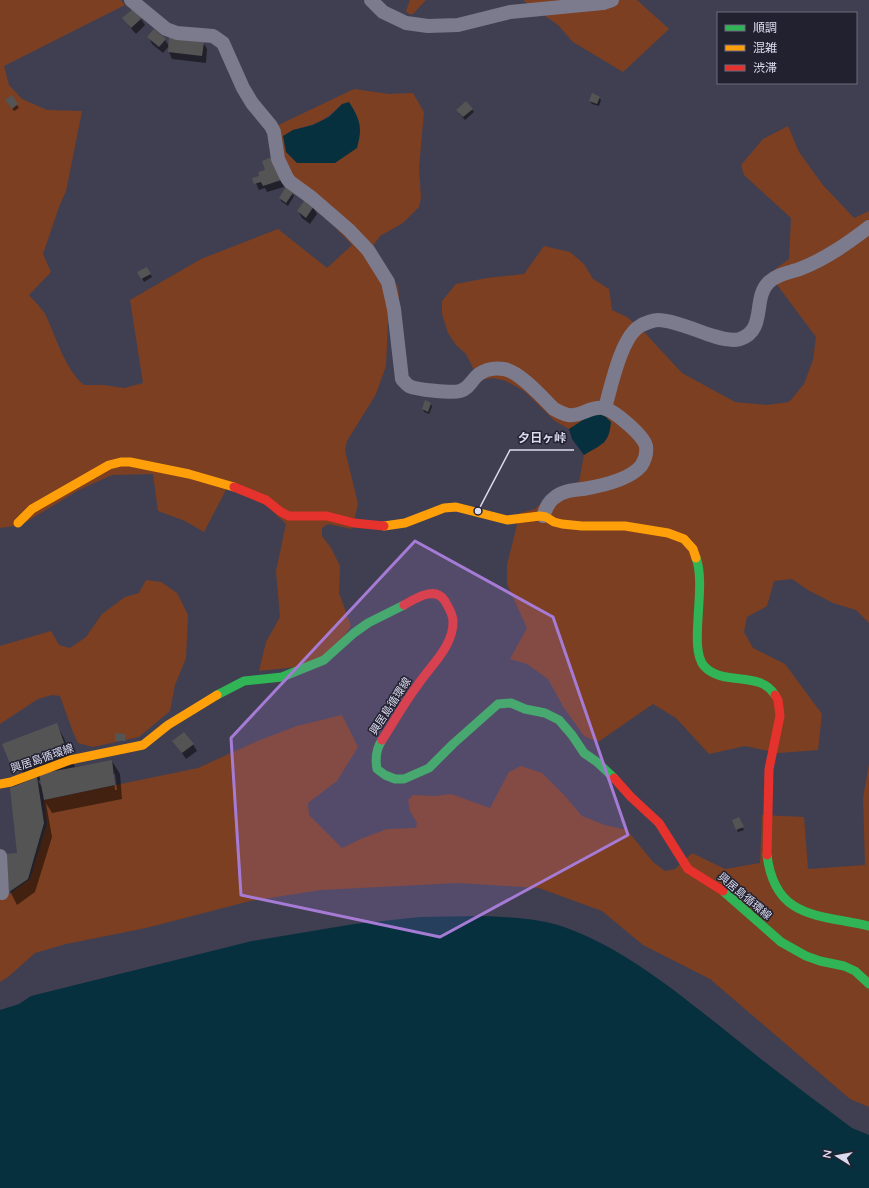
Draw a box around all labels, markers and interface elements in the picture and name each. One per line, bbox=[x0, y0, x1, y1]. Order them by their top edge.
legend bbox=[717, 12, 857, 84]
text: 順調 bbox=[753, 20, 777, 35]
text: 混雑 bbox=[753, 40, 777, 55]
text: 渋滞 bbox=[753, 60, 777, 75]
callout: 夕日ヶ峠 bbox=[510, 426, 574, 450]
text: 夕日ヶ峠 bbox=[518, 430, 566, 445]
street label: 興居島循環線 bbox=[366, 675, 413, 737]
street label: 興居島循環線 bbox=[9, 741, 75, 774]
street label: 興居島循環線 bbox=[716, 869, 775, 922]
north arrow bbox=[817, 1136, 857, 1176]
text: N bbox=[820, 1149, 834, 1159]

